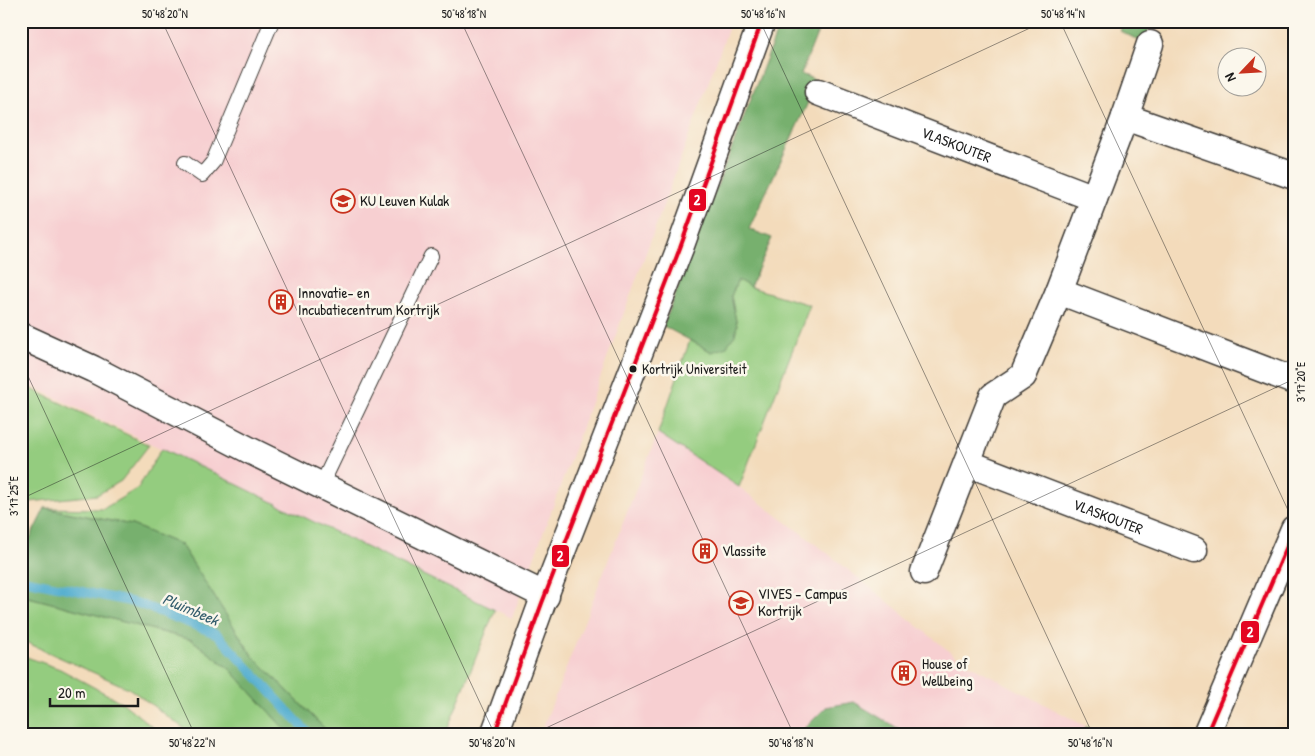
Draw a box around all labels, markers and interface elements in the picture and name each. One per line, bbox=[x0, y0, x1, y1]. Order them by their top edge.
text: 50°48'20"N bbox=[142, 5, 188, 22]
text: 50°48'18"N bbox=[442, 5, 486, 22]
text: 50°48'16"N bbox=[741, 5, 785, 22]
text: 50°48'14"N bbox=[1041, 5, 1085, 22]
north arrow bbox=[1218, 48, 1268, 98]
text: N bbox=[1219, 70, 1240, 85]
street label: VLASKOUTER bbox=[918, 122, 994, 168]
school or university icon: KU Leuven Kulak bbox=[330, 188, 356, 214]
line badge: 2 bbox=[688, 188, 707, 212]
place label: KU Leuven Kulak bbox=[360, 190, 449, 211]
text: 2 bbox=[694, 190, 701, 209]
place label: Innovatie- en Incubatiecentrum Kortrijk bbox=[298, 282, 440, 320]
building icon: Innovatie- en Incubatiecentrum Kortrijk bbox=[268, 289, 294, 315]
place label: Kortrijk Universiteit bbox=[642, 359, 747, 379]
text: 3°17'20"E bbox=[1292, 361, 1309, 402]
marker: Kortrijk Universiteit bbox=[628, 364, 638, 374]
text: 3°17'25"E bbox=[5, 475, 22, 516]
street label: VLASKOUTER bbox=[1070, 494, 1146, 540]
building icon: Vlassite bbox=[692, 538, 718, 564]
place label: Vlassite bbox=[722, 540, 766, 561]
line badge: 2 bbox=[551, 544, 570, 568]
text: 2 bbox=[557, 546, 564, 565]
place label: VIVES - Campus Kortrijk bbox=[758, 583, 848, 621]
water label: Pluimbeek bbox=[160, 587, 224, 631]
school or university icon: VIVES - Campus Kortrijk bbox=[728, 590, 754, 616]
line badge: 2 bbox=[1240, 620, 1260, 644]
text: 2 bbox=[1247, 622, 1254, 641]
place label: House of Wellbeing bbox=[922, 653, 973, 691]
building icon: House of Wellbeing bbox=[891, 660, 917, 686]
scale bar bbox=[50, 676, 138, 708]
text: 20 m bbox=[58, 682, 85, 703]
text: 50°48'22"N bbox=[169, 734, 215, 751]
text: 50°48'20"N bbox=[469, 734, 515, 751]
text: 50°48'18"N bbox=[769, 734, 813, 751]
text: 50°48'16"N bbox=[1068, 734, 1112, 751]

